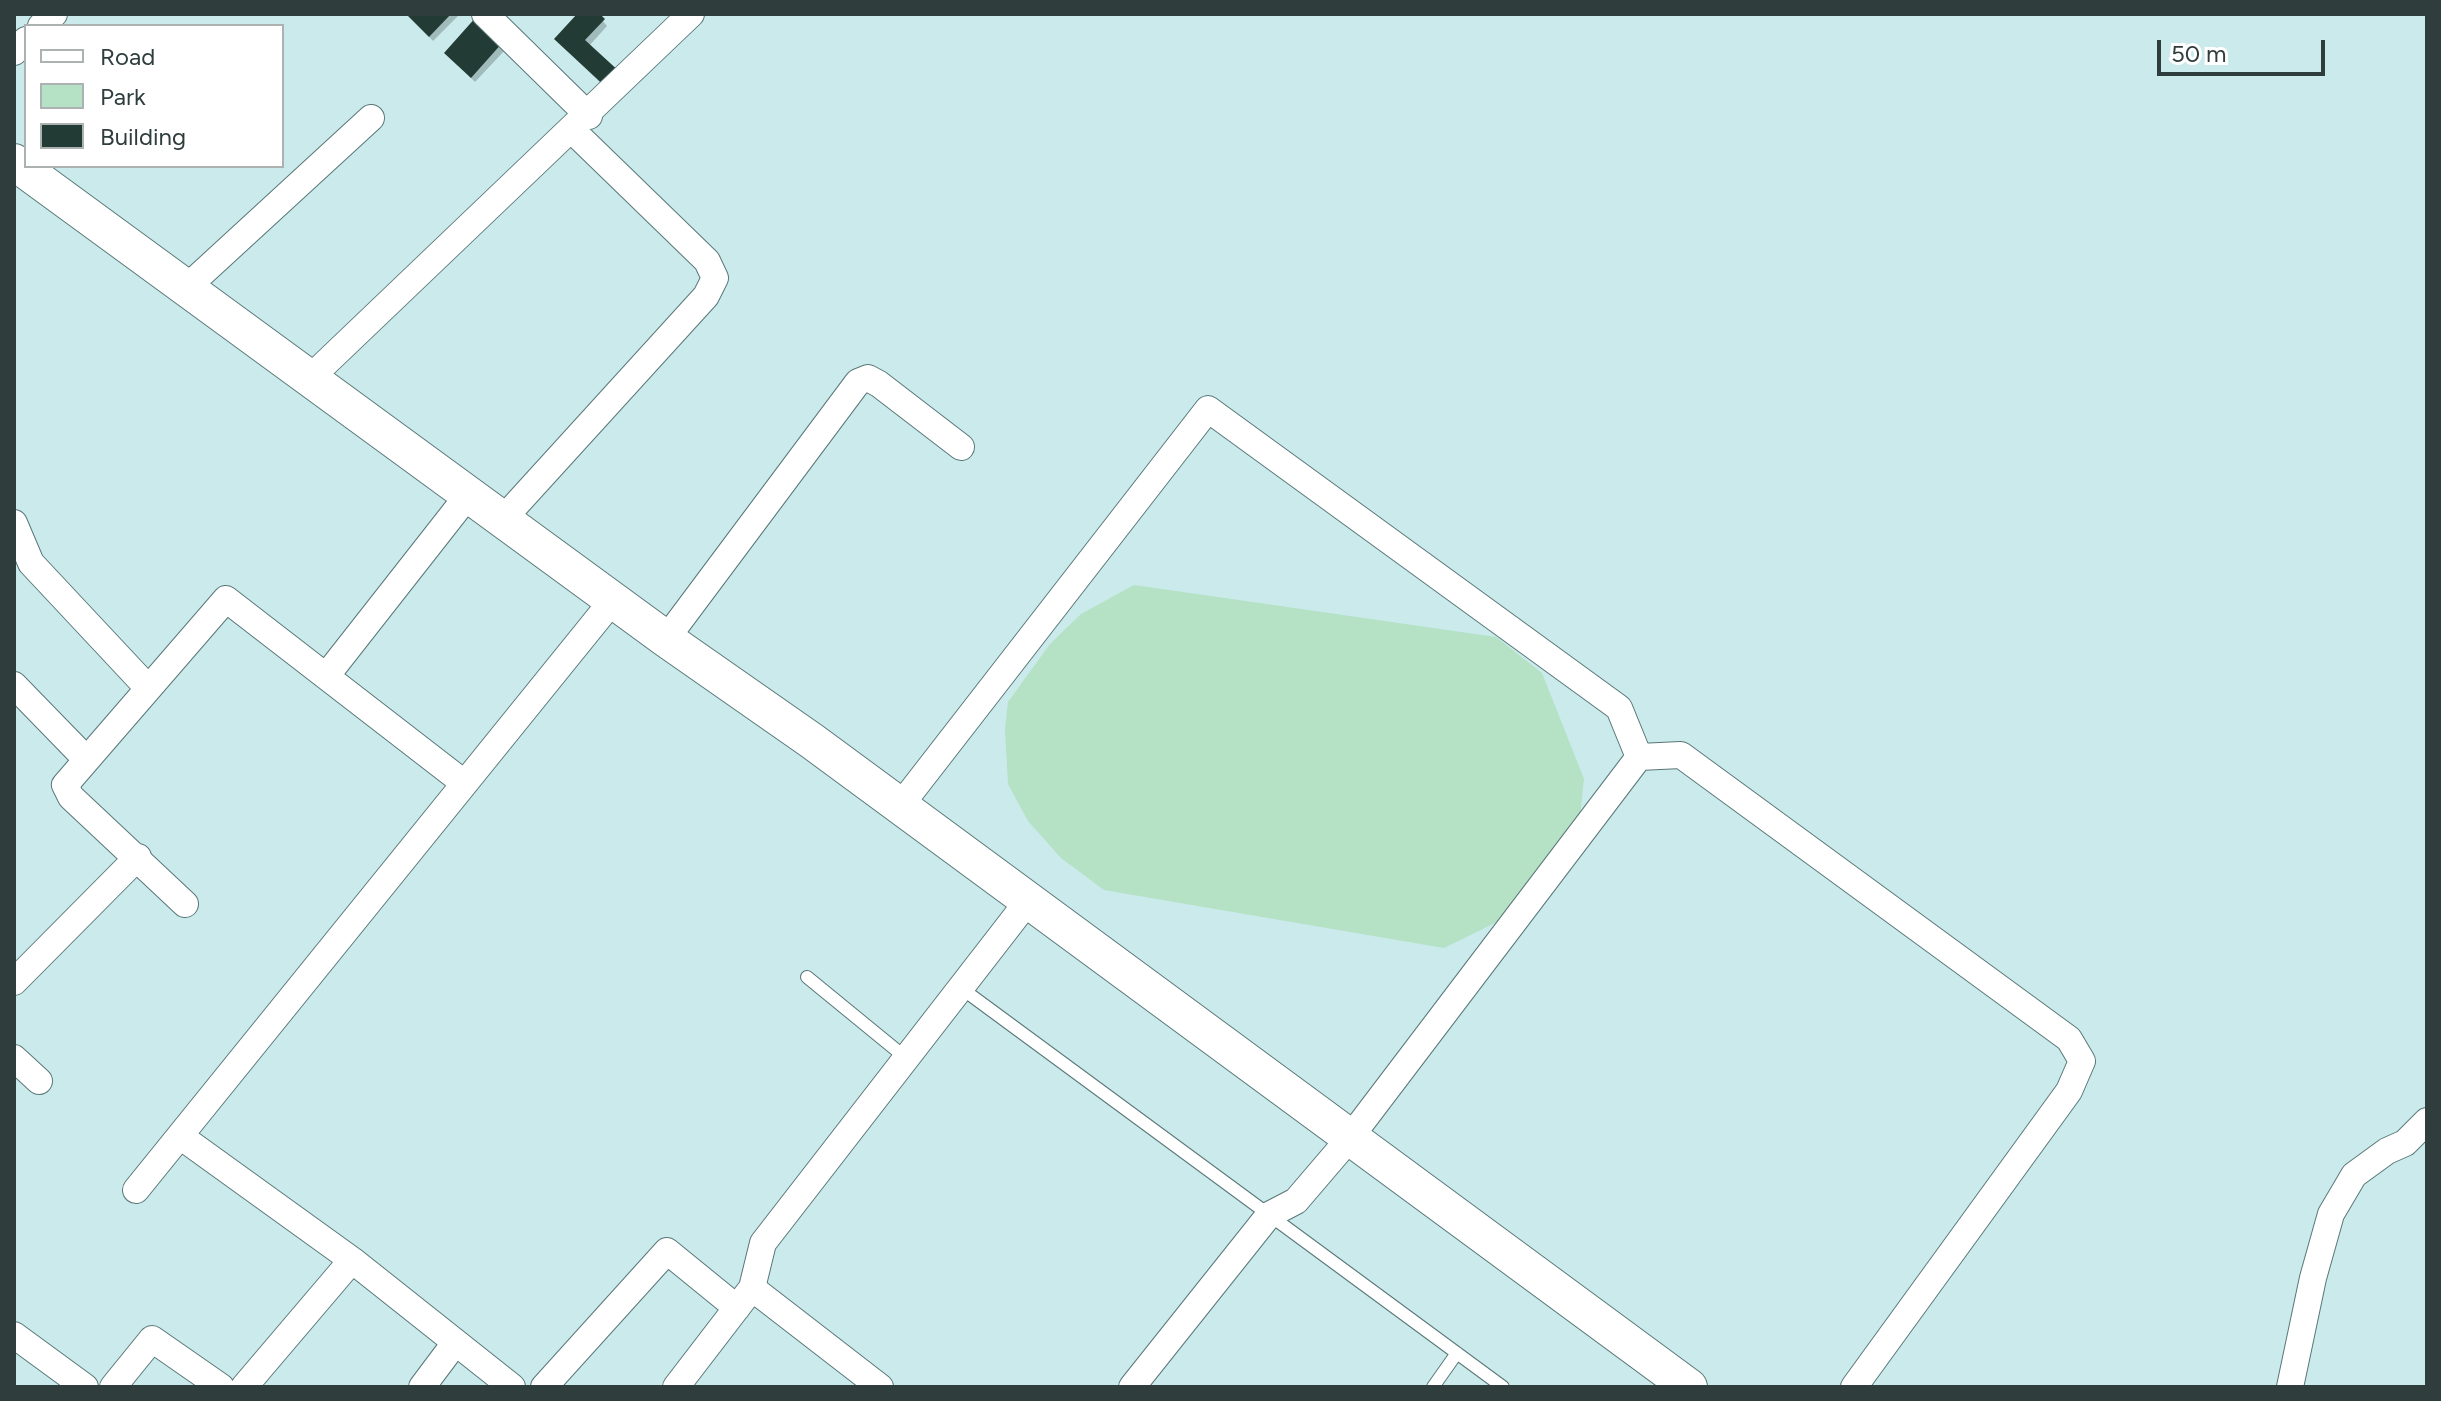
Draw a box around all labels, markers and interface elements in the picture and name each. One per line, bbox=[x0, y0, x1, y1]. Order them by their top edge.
legend bbox=[24, 24, 284, 168]
scale bar bbox=[2161, 24, 2329, 74]
text: 50 m bbox=[2171, 39, 2227, 68]
text: Road bbox=[100, 42, 155, 71]
text: Park bbox=[100, 82, 146, 111]
text: Building bbox=[100, 122, 186, 151]

